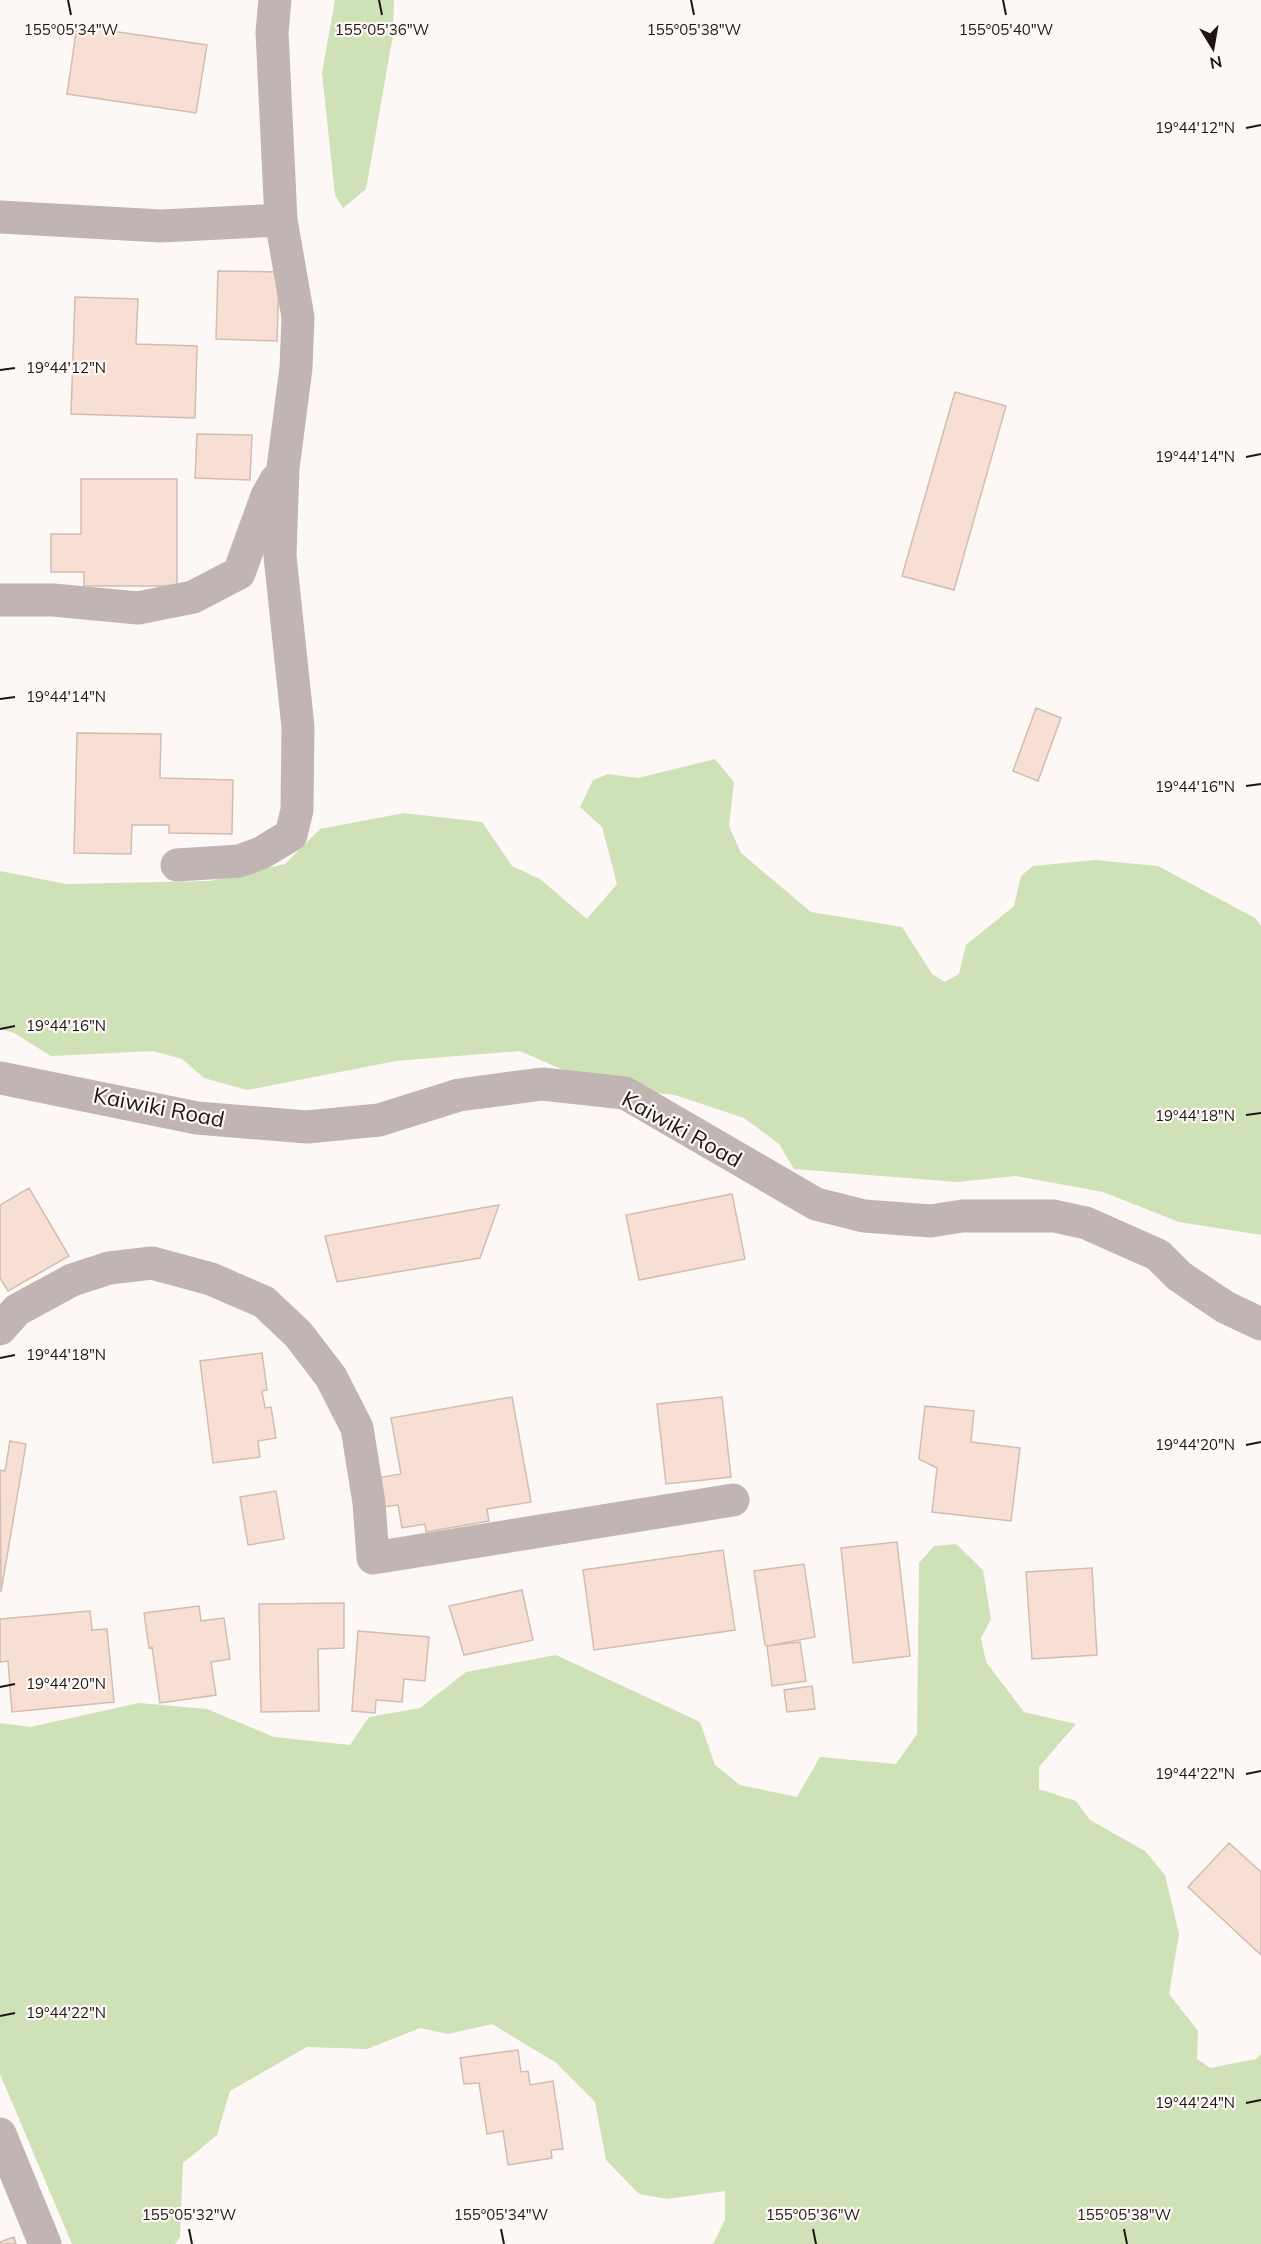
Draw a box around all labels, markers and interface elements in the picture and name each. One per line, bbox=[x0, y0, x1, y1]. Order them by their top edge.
north arrow bbox=[1183, 18, 1243, 78]
text: 155°05'34"W bbox=[24, 20, 119, 39]
text: 155°05'36"W bbox=[335, 20, 430, 39]
text: 155°05'38"W bbox=[647, 20, 742, 39]
text: 155°05'40"W bbox=[959, 20, 1054, 39]
text: N bbox=[1208, 52, 1224, 74]
text: 19°44'12"N bbox=[1155, 118, 1235, 137]
text: 19°44'12"N bbox=[26, 358, 106, 377]
text: 19°44'14"N bbox=[1155, 447, 1235, 466]
text: 19°44'14"N bbox=[26, 687, 106, 706]
text: 19°44'16"N bbox=[1155, 777, 1235, 796]
text: 19°44'16"N bbox=[26, 1016, 106, 1035]
street label: Kaiwiki Road bbox=[91, 1081, 227, 1133]
street label: Kaiwiki Road bbox=[617, 1085, 747, 1173]
text: 19°44'18"N bbox=[1155, 1106, 1235, 1125]
text: 19°44'18"N bbox=[26, 1345, 106, 1364]
text: 19°44'20"N bbox=[1155, 1435, 1235, 1454]
text: 19°44'20"N bbox=[26, 1674, 106, 1693]
text: 19°44'22"N bbox=[1155, 1764, 1235, 1783]
text: 19°44'22"N bbox=[26, 2003, 106, 2022]
text: 19°44'24"N bbox=[1155, 2093, 1235, 2112]
text: 155°05'32"W bbox=[142, 2205, 237, 2224]
text: 155°05'34"W bbox=[454, 2205, 549, 2224]
text: 155°05'36"W bbox=[766, 2205, 861, 2224]
text: 155°05'38"W bbox=[1077, 2205, 1172, 2224]

